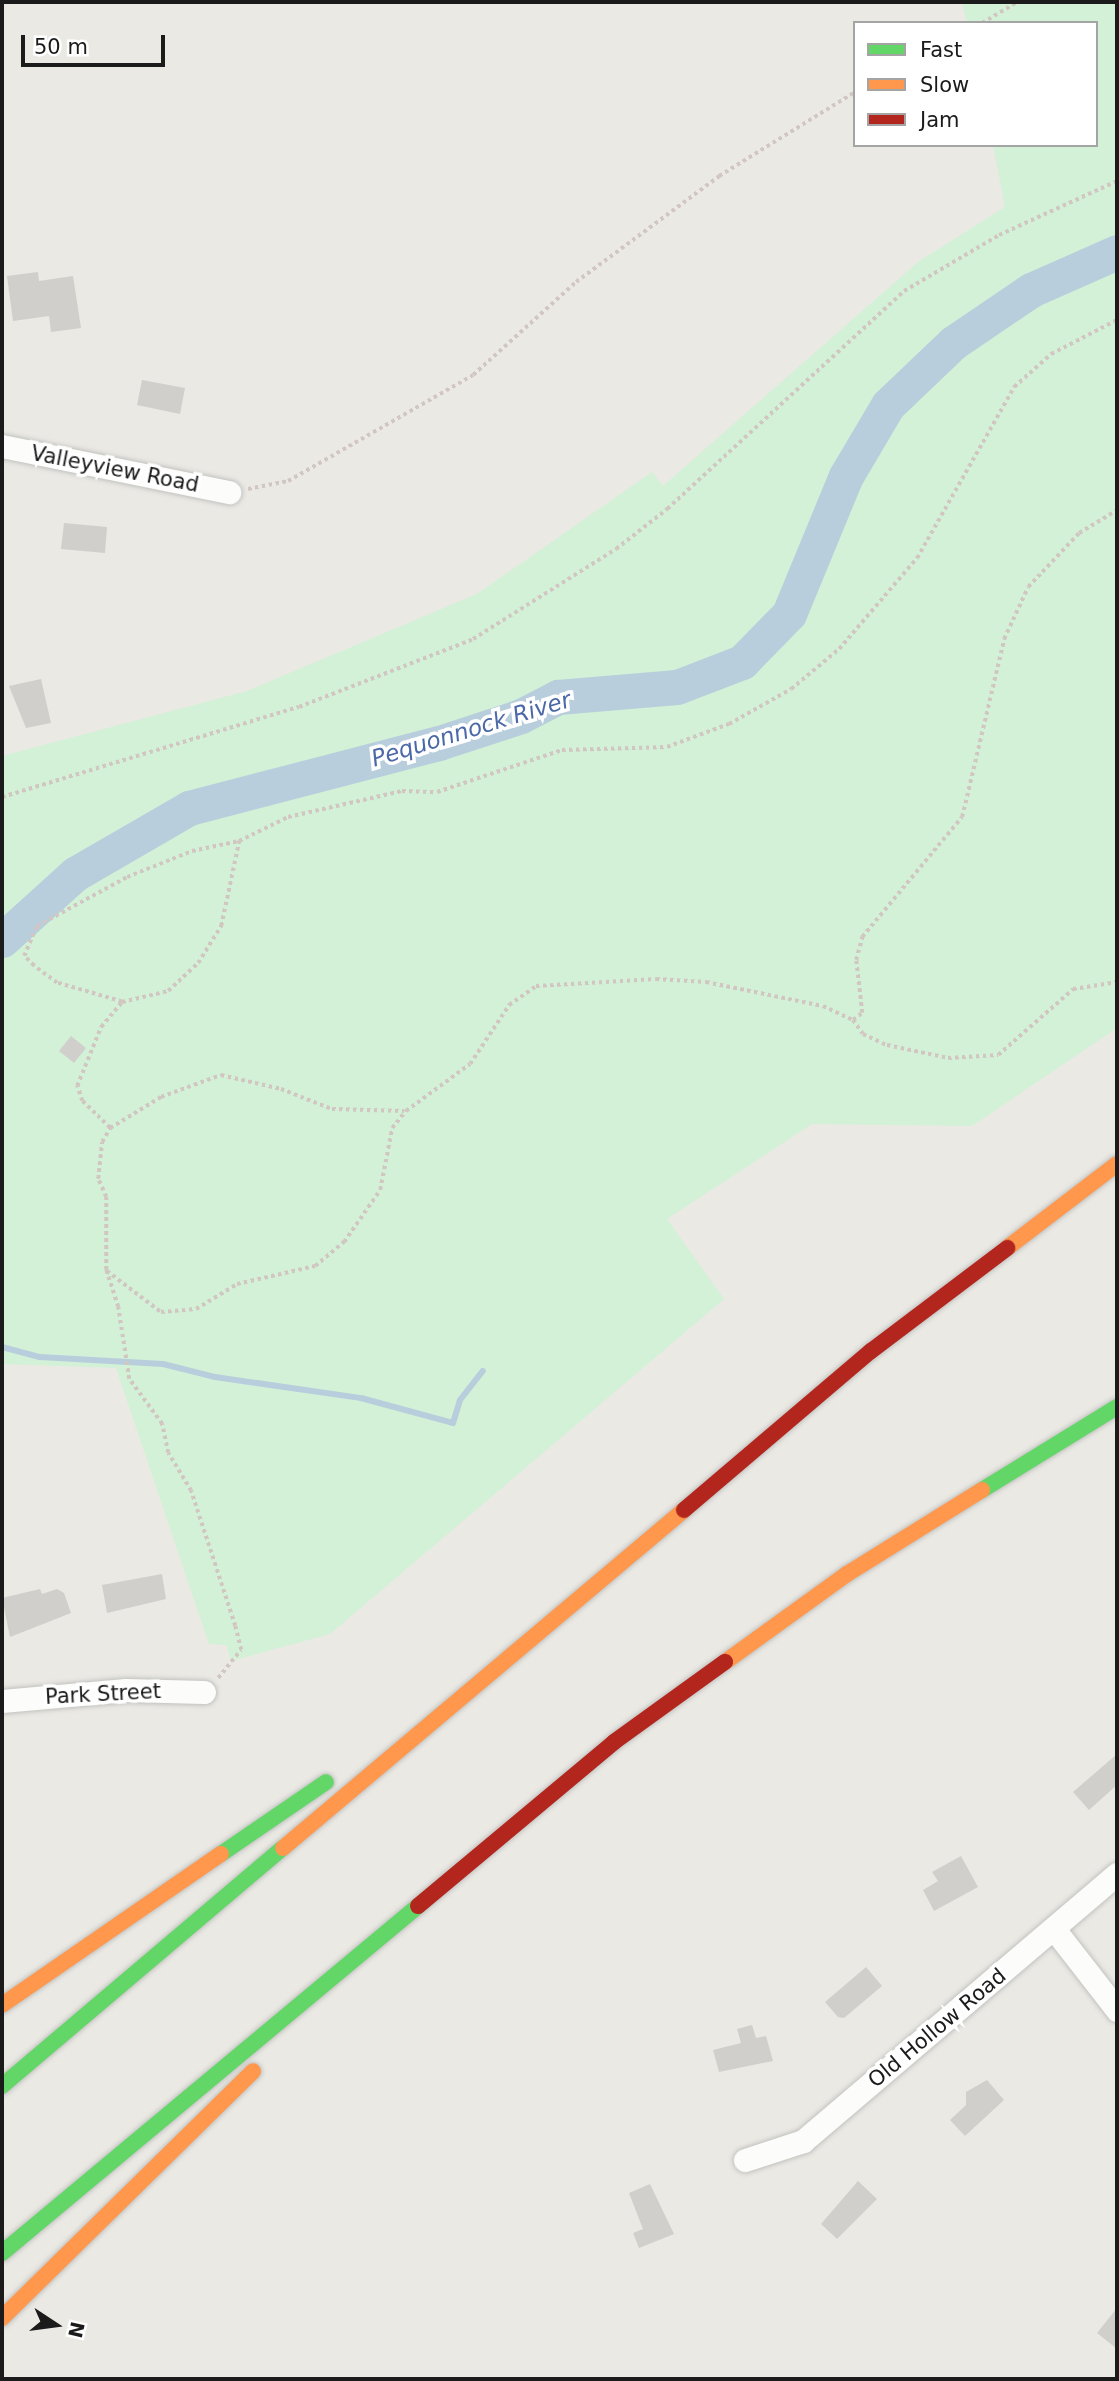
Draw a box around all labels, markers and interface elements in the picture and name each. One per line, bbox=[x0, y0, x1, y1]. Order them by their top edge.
scale bar bbox=[24, 21, 168, 65]
legend bbox=[853, 21, 1098, 147]
text: 50 m bbox=[34, 35, 88, 59]
text: Fast bbox=[920, 38, 962, 62]
text: Slow bbox=[920, 73, 969, 97]
text: Jam bbox=[920, 108, 960, 132]
street label: Valleyview Road bbox=[29, 440, 201, 498]
water label: Pequonnock River bbox=[368, 685, 574, 773]
street label: Park Street bbox=[44, 1678, 162, 1710]
street label: Old Hollow Road bbox=[863, 1963, 1011, 2093]
north arrow bbox=[21, 2290, 91, 2360]
text: N bbox=[64, 2320, 89, 2340]

